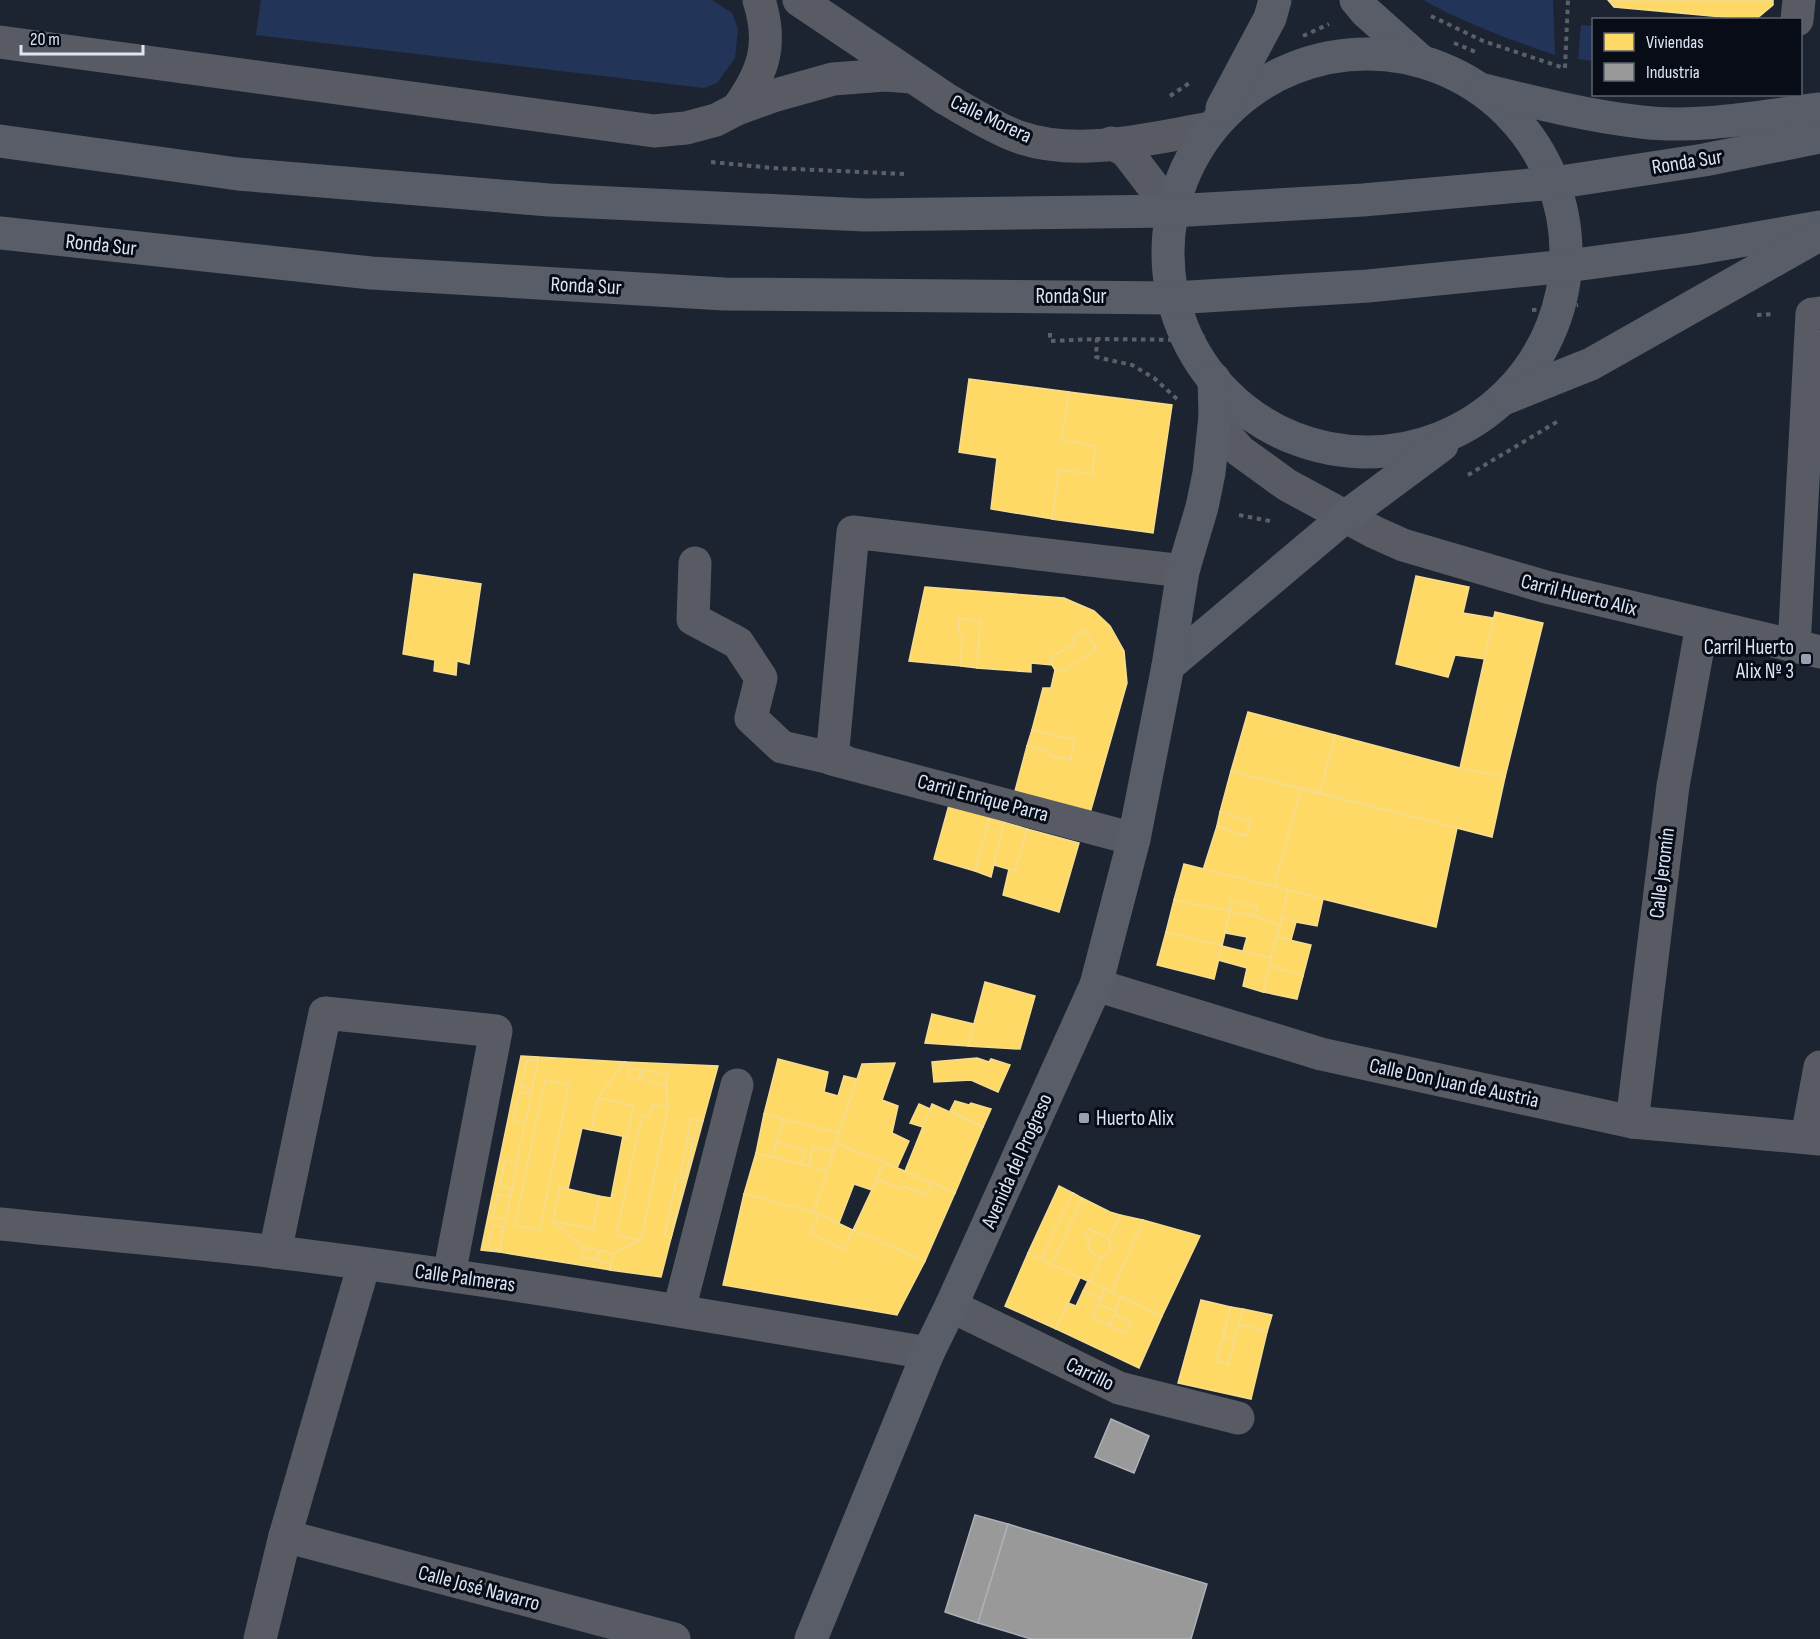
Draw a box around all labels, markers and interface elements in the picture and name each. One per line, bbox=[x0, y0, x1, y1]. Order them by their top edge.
scale bar bbox=[21, 18, 142, 56]
legend bbox=[1592, 18, 1802, 96]
text: 20 m bbox=[30, 29, 60, 50]
text: Viviendas bbox=[1646, 32, 1704, 53]
text: Industria bbox=[1646, 62, 1700, 83]
street label: Calle Morera bbox=[946, 89, 1036, 149]
street label: Ronda Sur bbox=[1650, 144, 1724, 180]
street label: Ronda Sur bbox=[64, 229, 138, 261]
street label: Ronda Sur bbox=[550, 272, 622, 300]
street label: Ronda Sur bbox=[1035, 284, 1107, 309]
street label: Carril Huerto Alix bbox=[1518, 568, 1640, 622]
place label: Carril Huerto Alix Nº 3 bbox=[1704, 635, 1794, 684]
marker: Carril Huerto Alix Nº 3 bbox=[1799, 652, 1813, 666]
street label: Carril Enrique Parra bbox=[915, 769, 1051, 827]
street label: Calle Jeromín bbox=[1644, 826, 1680, 920]
street label: Calle Don Juan de Austria bbox=[1367, 1053, 1541, 1113]
street label: Avenida del Progreso bbox=[976, 1090, 1058, 1233]
place label: Huerto Alix bbox=[1096, 1106, 1174, 1131]
marker: Huerto Alix bbox=[1077, 1111, 1091, 1125]
street label: Calle Palmeras bbox=[413, 1259, 517, 1297]
street label: Carrillo bbox=[1062, 1352, 1118, 1396]
street label: Calle José Navarro bbox=[415, 1560, 543, 1616]

